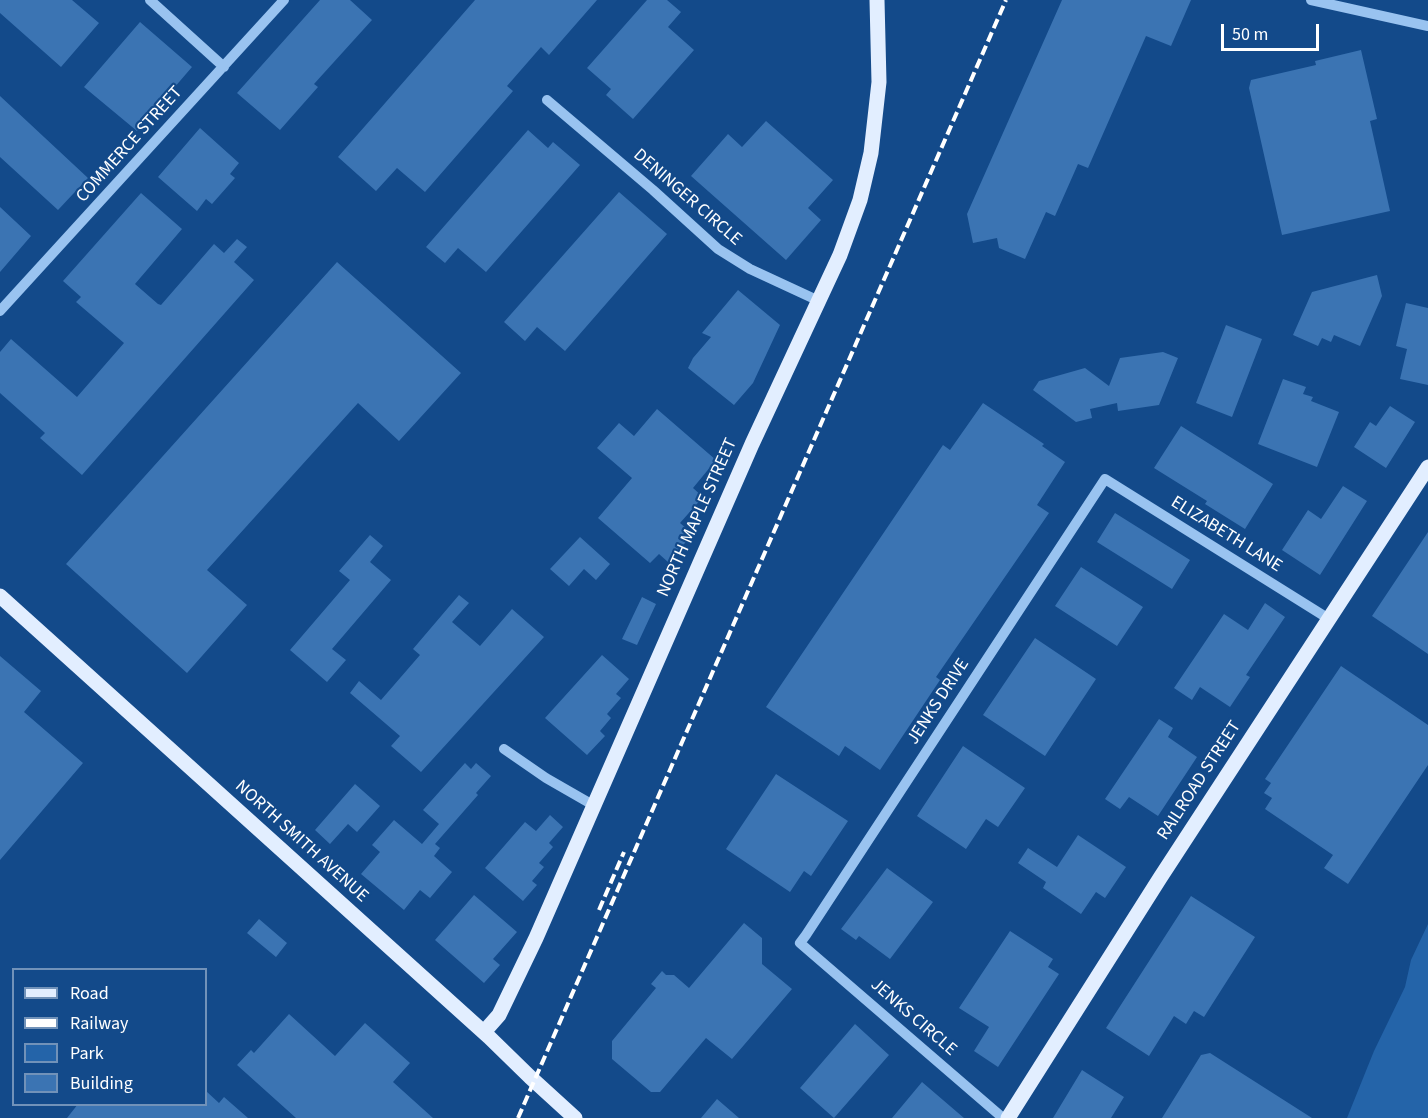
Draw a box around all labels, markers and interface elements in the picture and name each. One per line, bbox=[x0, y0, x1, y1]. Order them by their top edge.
scale bar bbox=[1224, 12, 1322, 50]
text: 50 m bbox=[1232, 22, 1268, 47]
street label: COMMERCE STREET bbox=[72, 83, 188, 207]
street label: DENINGER CIRCLE bbox=[628, 145, 746, 251]
street label: NORTH MAPLE STREET bbox=[653, 435, 743, 601]
street label: ELIZABETH LANE bbox=[1166, 492, 1286, 578]
street label: JENKS DRIVE bbox=[903, 655, 975, 749]
street label: RAILROAD STREET bbox=[1153, 717, 1247, 845]
street label: NORTH SMITH AVENUE bbox=[230, 776, 372, 908]
legend bbox=[12, 968, 207, 1106]
street label: JENKS CIRCLE bbox=[866, 975, 960, 1061]
text: Road bbox=[70, 981, 109, 1006]
text: Railway bbox=[70, 1011, 129, 1036]
text: Park bbox=[70, 1041, 104, 1066]
text: Building bbox=[70, 1071, 133, 1096]

